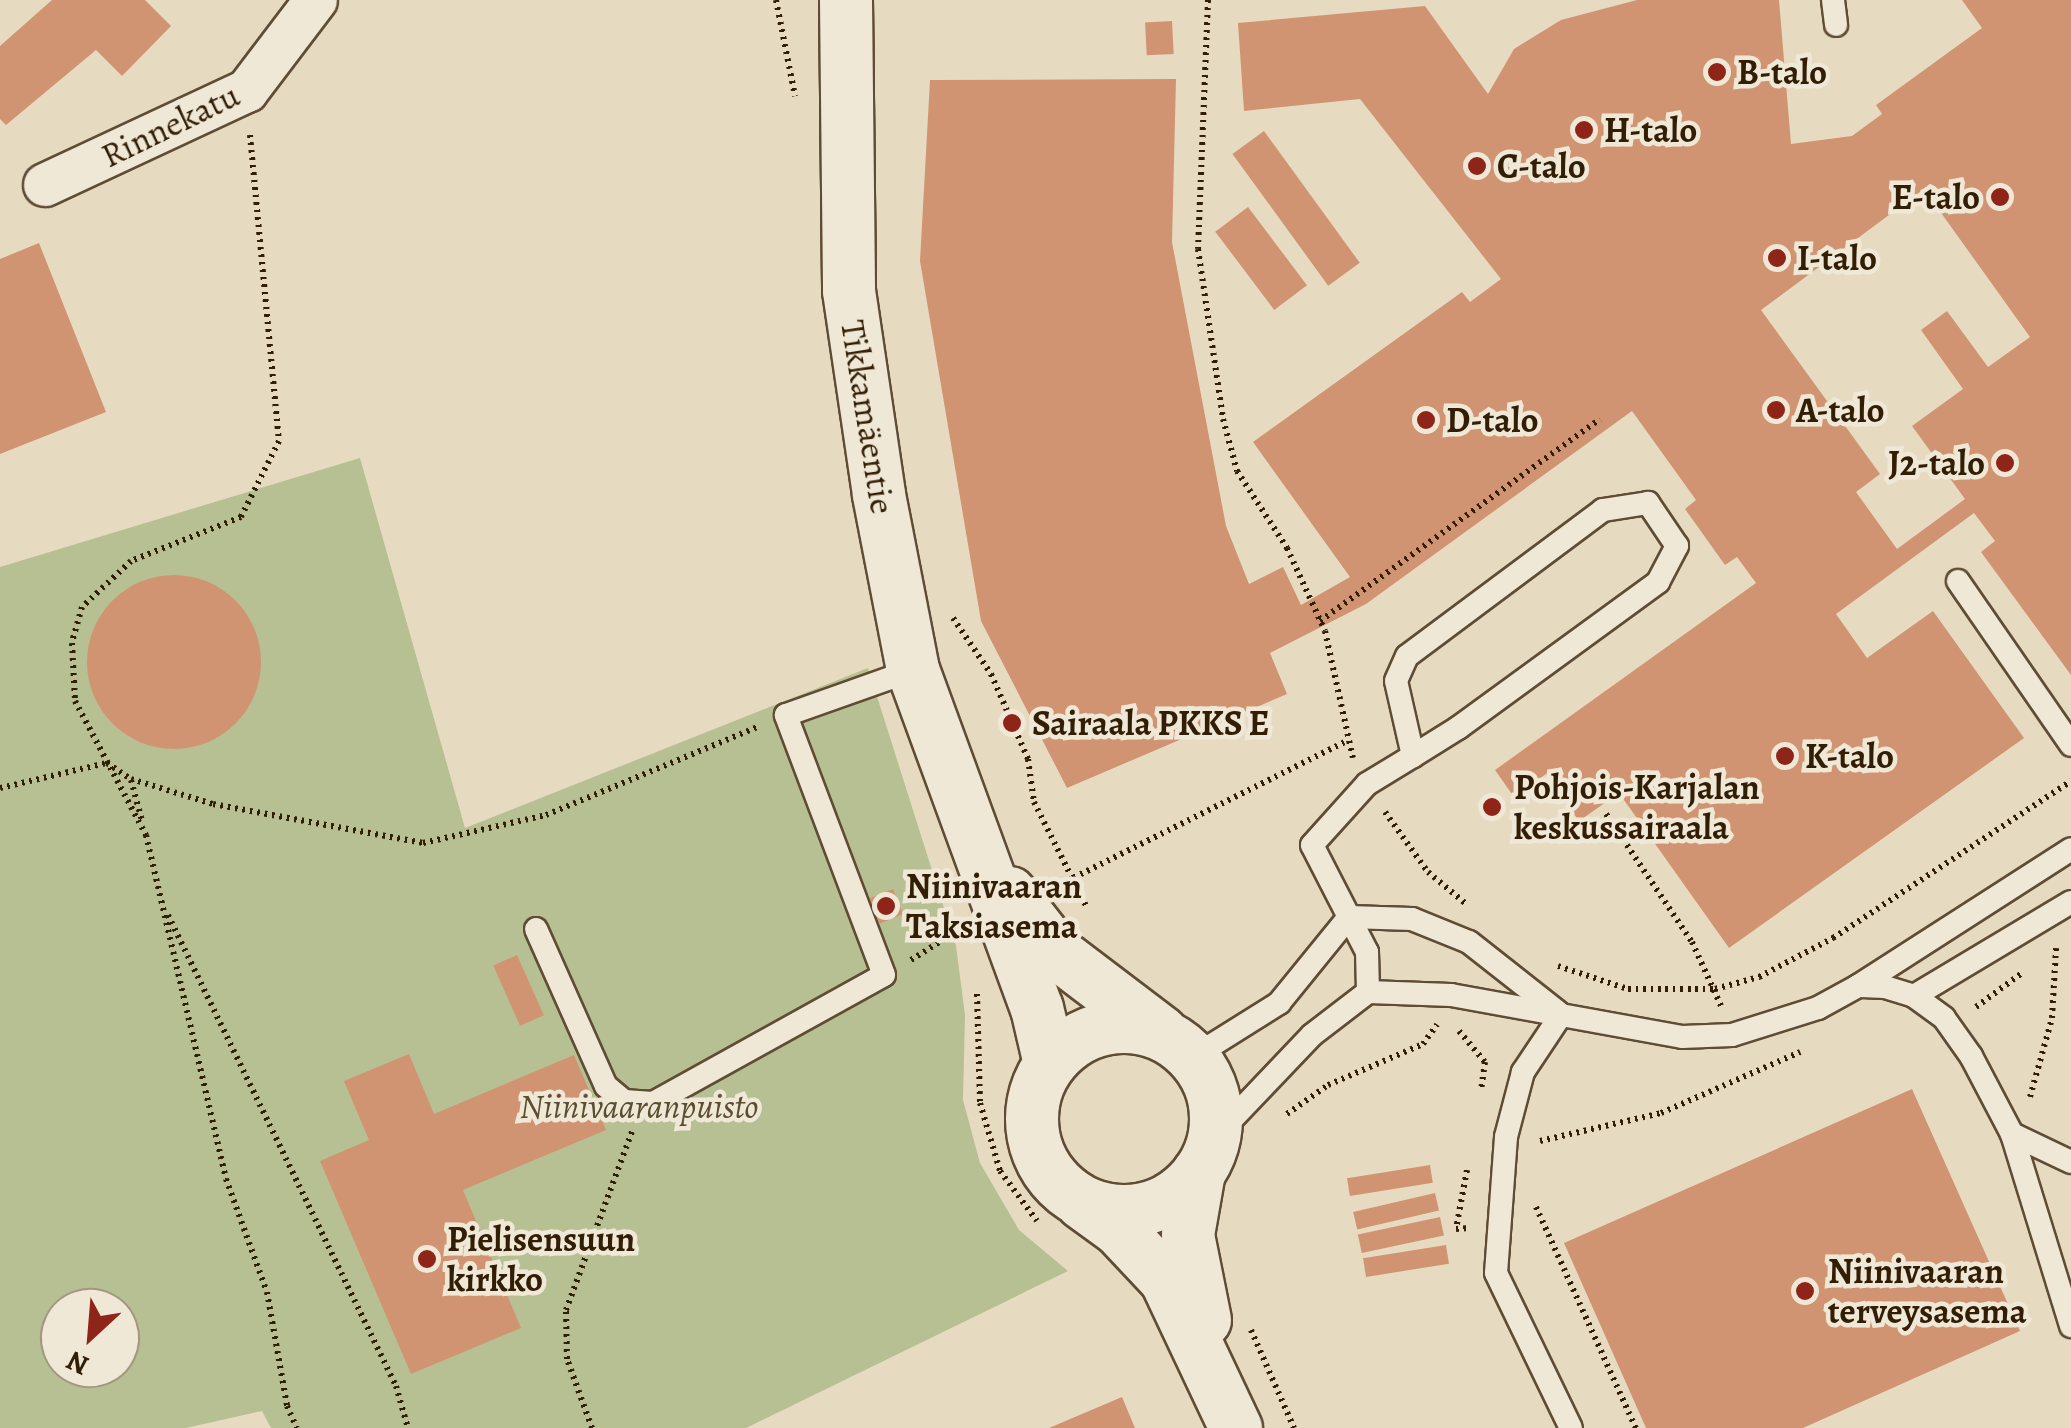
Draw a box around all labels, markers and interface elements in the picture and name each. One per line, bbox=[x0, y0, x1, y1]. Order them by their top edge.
place label: B-talo bbox=[1737, 51, 1827, 93]
marker: B-talo bbox=[1706, 61, 1728, 83]
street label: Rinnekatu bbox=[94, 74, 246, 176]
place label: H-talo bbox=[1604, 109, 1697, 151]
marker: H-talo bbox=[1573, 119, 1595, 141]
place label: C-talo bbox=[1497, 145, 1586, 187]
marker: C-talo bbox=[1466, 155, 1488, 177]
place label: E-talo bbox=[1892, 176, 1980, 218]
marker: E-talo bbox=[1989, 186, 2011, 208]
place label: I-talo bbox=[1797, 237, 1877, 279]
marker: I-talo bbox=[1766, 247, 1788, 269]
street label: Tikkamäentie bbox=[832, 317, 904, 517]
place label: A-talo bbox=[1796, 389, 1884, 431]
place label: D-talo bbox=[1446, 399, 1539, 441]
marker: A-talo bbox=[1765, 399, 1787, 421]
marker: D-talo bbox=[1415, 409, 1437, 431]
place label: J2-talo bbox=[1888, 442, 1985, 484]
marker: J2-talo bbox=[1994, 452, 2016, 474]
place label: Sairaala PKKS E bbox=[1032, 702, 1269, 744]
marker: Sairaala PKKS E bbox=[1001, 712, 1023, 734]
place label: K-talo bbox=[1805, 735, 1894, 777]
marker: K-talo bbox=[1774, 745, 1796, 767]
place label: Pohjois-Karjalan keskussairaala bbox=[1514, 766, 1760, 848]
marker: Pohjois-Karjalan keskussairaala bbox=[1479, 794, 1505, 820]
place label: Niinivaaran Taksiasema bbox=[906, 865, 1082, 947]
marker: Niinivaaran Taksiasema bbox=[875, 895, 897, 917]
park label: Niinivaaranpuisto bbox=[520, 1085, 758, 1127]
place label: Pielisensuun kirkko bbox=[447, 1218, 635, 1300]
marker: Pielisensuun kirkko bbox=[416, 1248, 438, 1270]
place label: Niinivaaran terveysasema bbox=[1828, 1250, 2027, 1332]
marker: Niinivaaran terveysasema bbox=[1792, 1278, 1818, 1304]
north arrow bbox=[40, 1288, 140, 1388]
text: N bbox=[60, 1342, 95, 1385]

